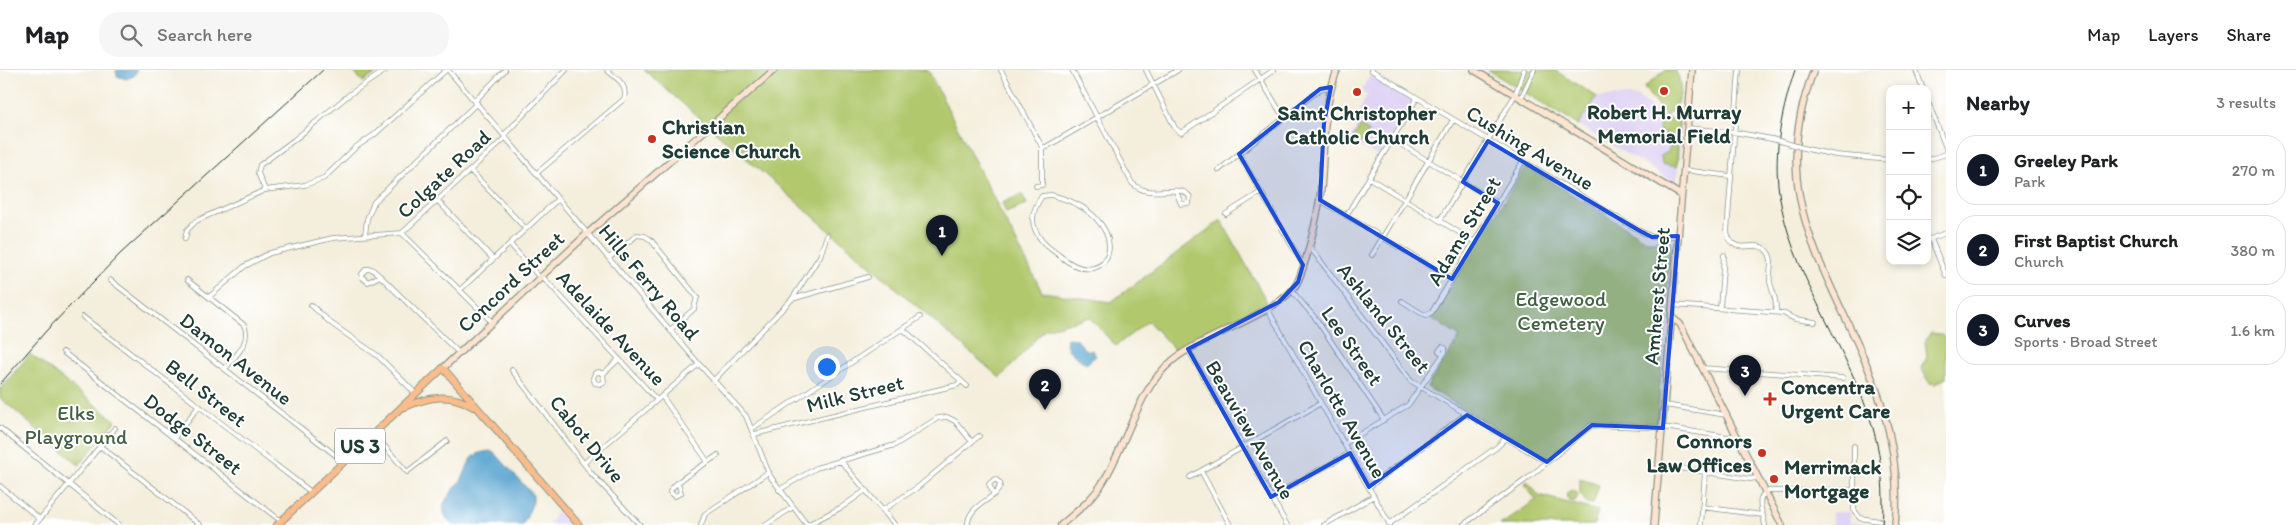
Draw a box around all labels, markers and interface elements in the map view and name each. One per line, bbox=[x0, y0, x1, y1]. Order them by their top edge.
search box bbox=[99, 12, 449, 57]
text: Map bbox=[25, 20, 69, 49]
icon: search bbox=[117, 21, 145, 49]
text: Search here bbox=[157, 23, 252, 46]
text: Map bbox=[2087, 24, 2120, 46]
text: Layers bbox=[2148, 24, 2198, 46]
text: Share bbox=[2226, 24, 2271, 46]
marker: Robert H. Murray Memorial Field bbox=[1658, 85, 1670, 97]
map controls bbox=[1886, 85, 1931, 265]
button: + bbox=[1886, 85, 1931, 130]
marker: Saint Christopher Catholic Church bbox=[1351, 86, 1363, 98]
text: Nearby bbox=[1966, 90, 2030, 115]
text: 3 results bbox=[2216, 93, 2276, 112]
place label: Robert H. Murray Memorial Field bbox=[1587, 99, 1742, 148]
place label: Saint Christopher Catholic Church bbox=[1277, 100, 1437, 149]
street label: Cushing Avenue bbox=[1462, 100, 1599, 196]
place label: Christian Science Church bbox=[662, 114, 801, 163]
street label: Colgate Road bbox=[392, 124, 496, 223]
button: − bbox=[1886, 130, 1931, 175]
marker: Christian Science Church bbox=[646, 133, 658, 145]
text: Greeley Park bbox=[2014, 149, 2118, 172]
text: 1 bbox=[1979, 161, 1987, 180]
text: 270 m bbox=[2232, 161, 2275, 180]
street label: Adams Street bbox=[1421, 172, 1506, 290]
text: Park bbox=[2014, 172, 2045, 191]
button: locate bbox=[1886, 175, 1931, 220]
pin: 1 bbox=[926, 215, 958, 256]
street label: Hills Ferry Road bbox=[594, 219, 705, 345]
button: layers bbox=[1886, 220, 1931, 265]
street label: Concord Street bbox=[452, 226, 569, 337]
street label: Amherst Street bbox=[1638, 226, 1675, 366]
text: First Baptist Church bbox=[2014, 229, 2178, 252]
text: 2 bbox=[1979, 241, 1987, 260]
text: 380 m bbox=[2231, 241, 2275, 260]
text: Church bbox=[2014, 252, 2064, 271]
street label: Ashland Street bbox=[1332, 258, 1436, 378]
street label: Adelaide Avenue bbox=[552, 265, 671, 390]
park label: Edgewood Cemetery bbox=[1515, 286, 1607, 335]
street label: Lee Street bbox=[1316, 301, 1389, 390]
street label: Damon Avenue bbox=[175, 307, 298, 410]
text: Curves bbox=[2014, 309, 2070, 332]
text: 3 bbox=[1979, 321, 1987, 340]
text: 1.6 km bbox=[2230, 321, 2275, 340]
text: Sports · Broad Street bbox=[2014, 332, 2157, 351]
street label: Charlotte Avenue bbox=[1293, 335, 1392, 482]
street label: Bell Street bbox=[161, 353, 252, 432]
your location bbox=[814, 354, 840, 380]
pin: 3 bbox=[1729, 355, 1761, 396]
street label: Beauview Avenue bbox=[1200, 356, 1300, 504]
street label: Milk Street bbox=[804, 369, 906, 418]
pin: 2 bbox=[1029, 369, 1061, 410]
place label: Concentra Urgent Care bbox=[1781, 374, 1890, 424]
street label: Dodge Street bbox=[139, 388, 247, 480]
street label: Cabot Drive bbox=[545, 390, 630, 487]
marker: Concentra Urgent Care bbox=[1763, 392, 1777, 406]
park label: Elks Playground bbox=[25, 400, 128, 449]
road number: US 3 bbox=[335, 428, 385, 464]
place label: Connors Law Offices bbox=[1647, 428, 1752, 477]
marker: Connors Law Offices bbox=[1756, 447, 1768, 459]
place label: Merrimack Mortgage bbox=[1784, 454, 1882, 504]
marker: Merrimack Mortgage bbox=[1768, 473, 1780, 485]

